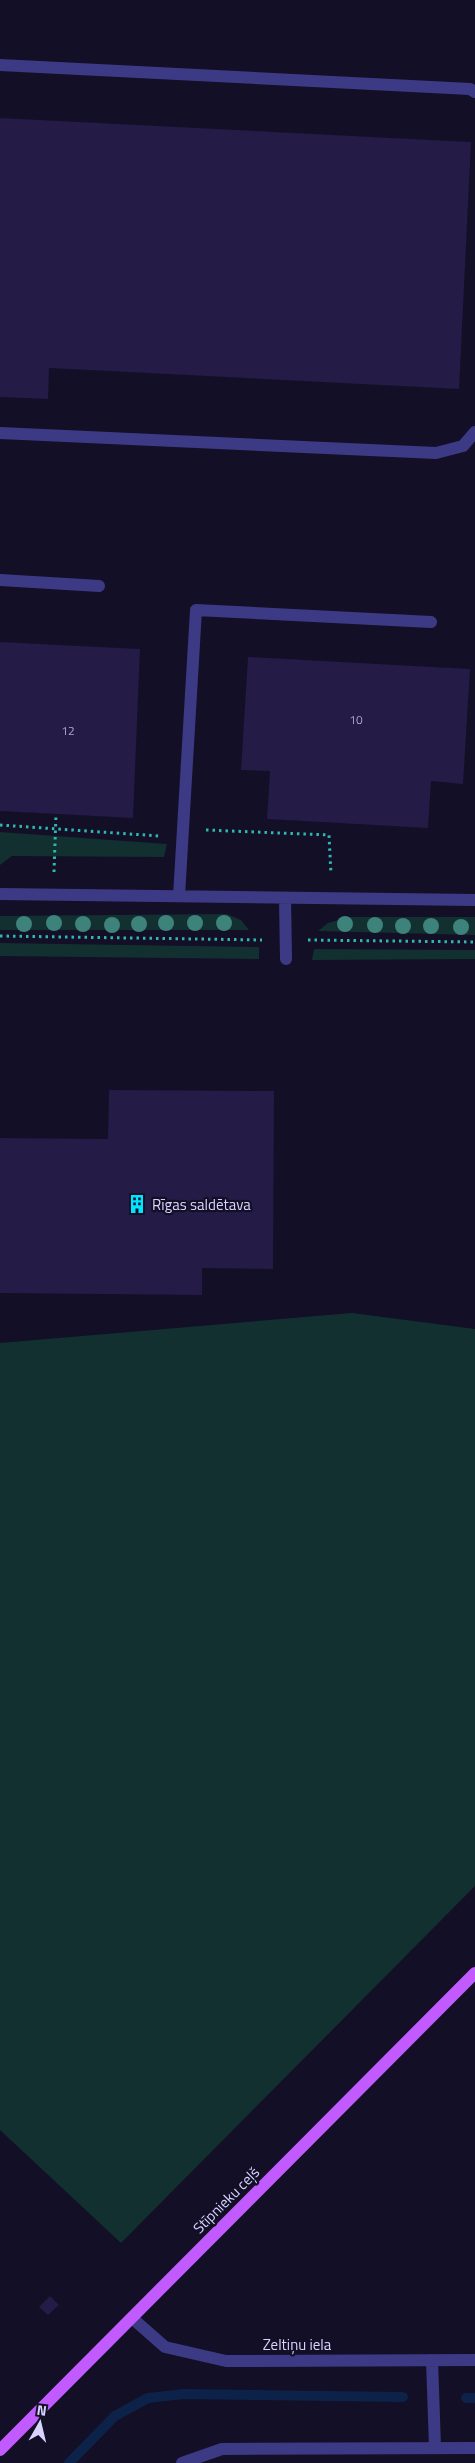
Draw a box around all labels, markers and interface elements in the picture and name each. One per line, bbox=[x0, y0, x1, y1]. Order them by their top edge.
house number: 10 bbox=[349, 710, 363, 729]
house number: 12 bbox=[61, 721, 75, 740]
building icon: Rīgas saldētava bbox=[126, 1193, 148, 1215]
place label: Rīgas saldētava bbox=[152, 1193, 251, 1216]
street label: Stīpnieku ceļš bbox=[187, 2161, 265, 2239]
street label: Zeltiņu iela bbox=[263, 2333, 332, 2356]
north arrow bbox=[15, 2398, 65, 2448]
text: N bbox=[36, 2399, 48, 2421]

